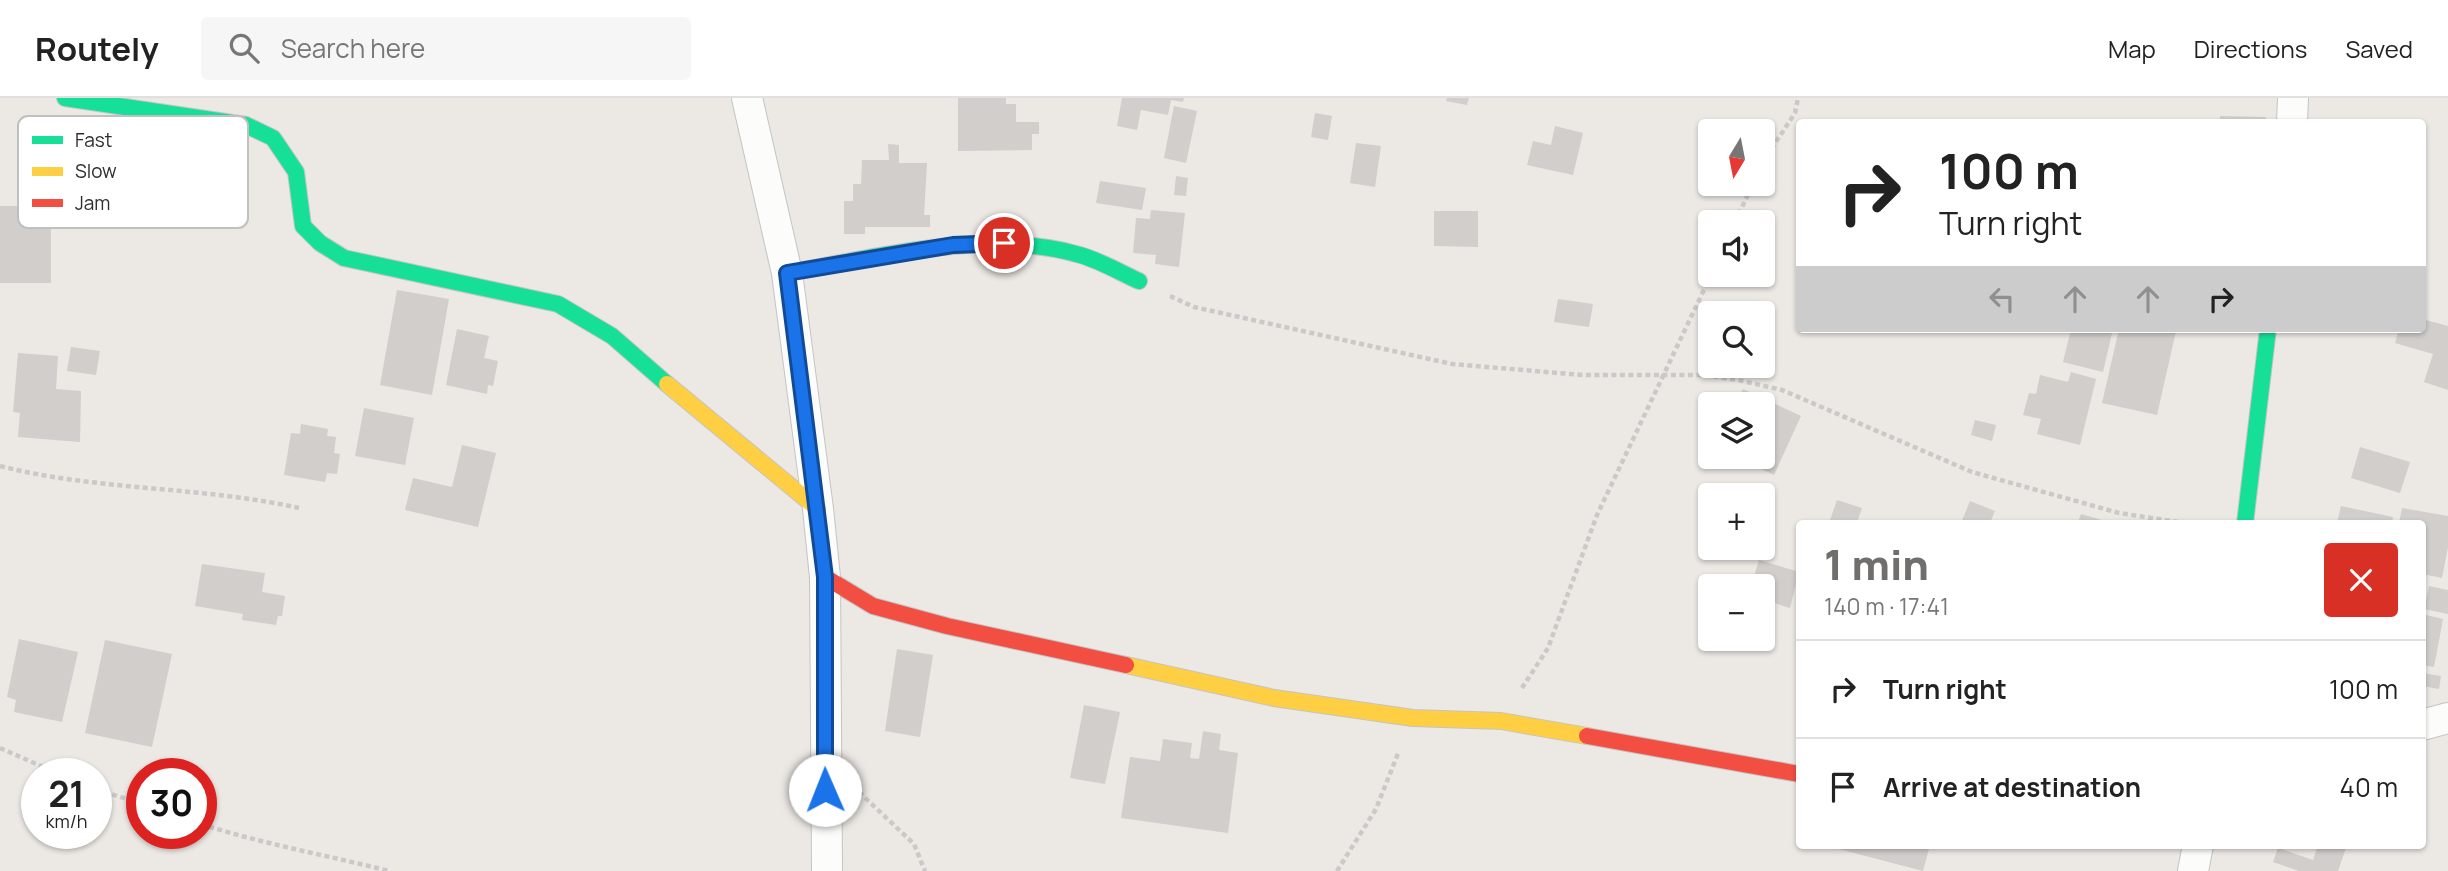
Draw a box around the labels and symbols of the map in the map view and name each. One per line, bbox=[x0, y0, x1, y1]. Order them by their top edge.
legend bbox=[18, 116, 248, 228]
north arrow bbox=[1698, 119, 1774, 196]
text: Fast bbox=[75, 127, 112, 153]
text: Slow bbox=[75, 158, 117, 184]
text: Jam bbox=[75, 190, 110, 216]
pin bbox=[974, 213, 1034, 273]
position arrow bbox=[788, 753, 862, 827]
speed limit sign: 30 bbox=[126, 758, 217, 849]

